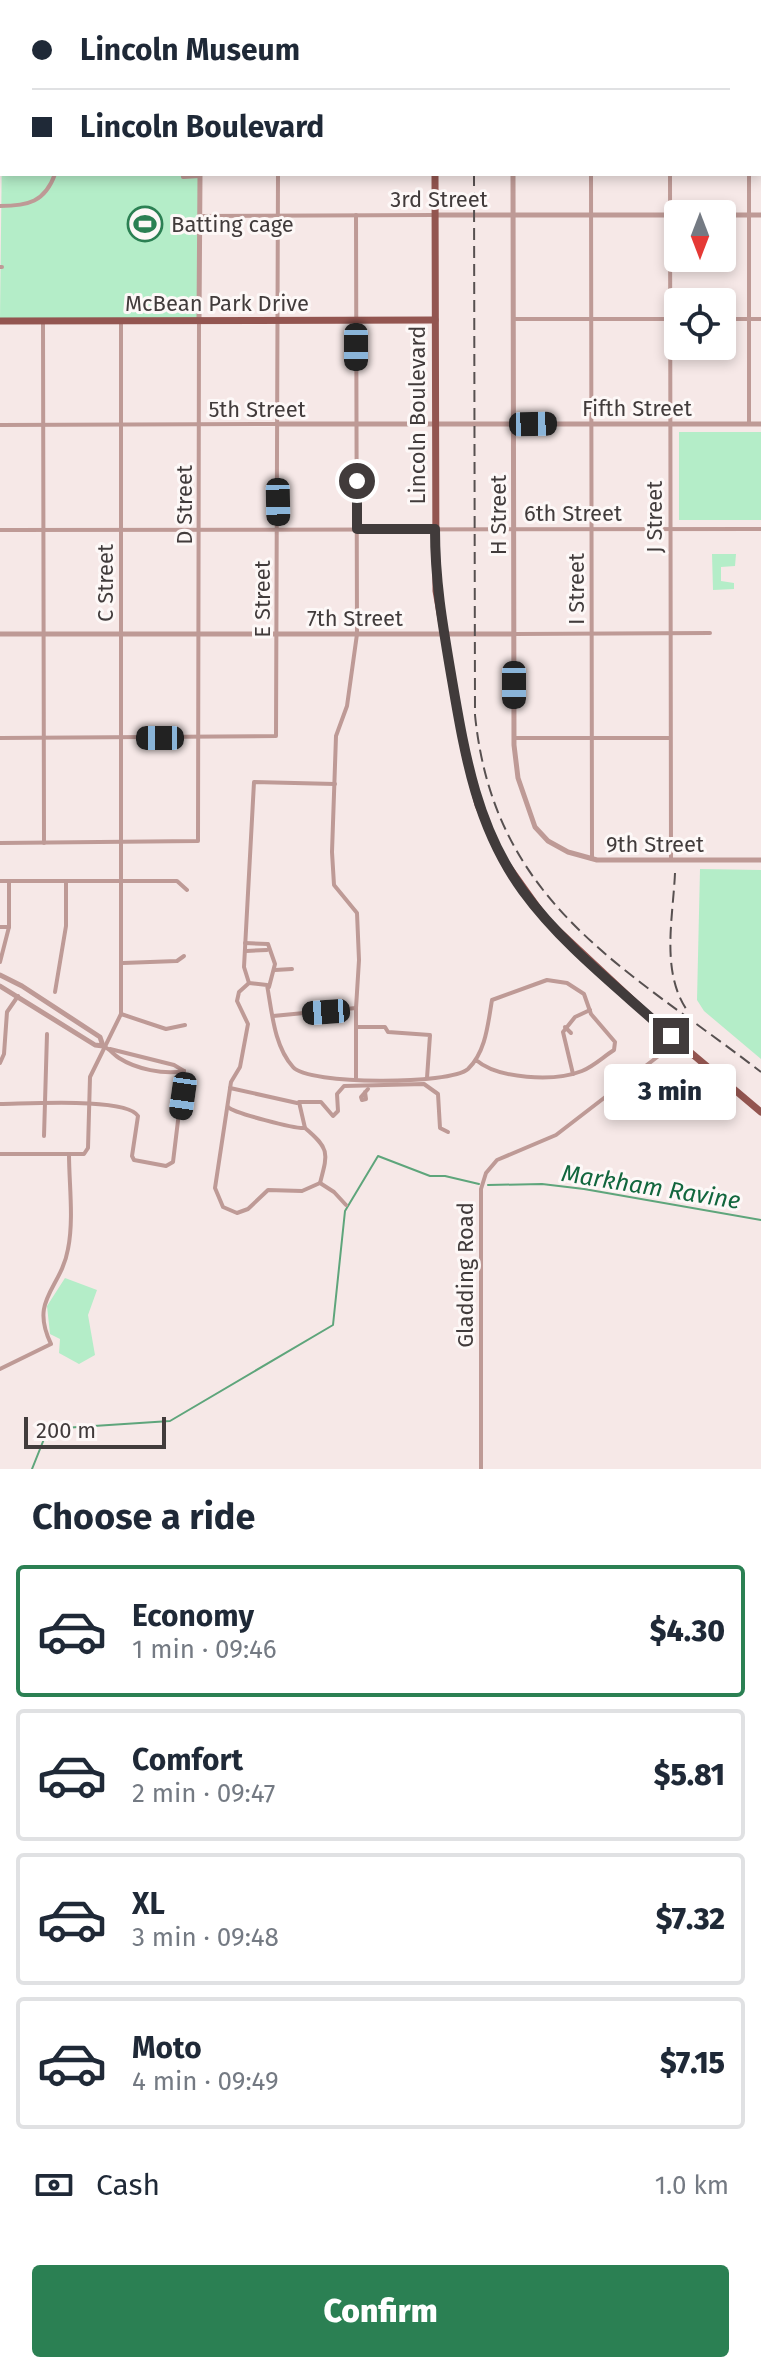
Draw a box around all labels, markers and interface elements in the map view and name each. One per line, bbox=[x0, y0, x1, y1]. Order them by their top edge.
text: Lincoln Museum bbox=[80, 32, 300, 68]
text: Lincoln Boulevard bbox=[80, 109, 324, 145]
street label: 3rd Street bbox=[390, 186, 488, 213]
north arrow bbox=[664, 200, 736, 272]
map controls bbox=[664, 200, 736, 360]
sports icon: Batting cage bbox=[126, 205, 164, 243]
place label: Batting cage bbox=[171, 211, 294, 238]
button: locate bbox=[664, 288, 736, 360]
street label: McBean Park Drive bbox=[125, 290, 309, 317]
car bbox=[344, 323, 368, 371]
street label: Lincoln Boulevard bbox=[404, 326, 431, 504]
street label: Fifth Street bbox=[582, 395, 692, 422]
street label: 5th Street bbox=[208, 396, 306, 423]
car bbox=[509, 412, 557, 436]
route start bbox=[339, 463, 375, 499]
street label: D Street bbox=[171, 465, 198, 545]
street label: H Street bbox=[485, 475, 512, 555]
car bbox=[266, 478, 290, 526]
street label: J Street bbox=[641, 481, 668, 553]
street label: 6th Street bbox=[524, 500, 622, 527]
street label: C Street bbox=[92, 544, 119, 622]
street label: I Street bbox=[563, 553, 590, 625]
street label: E Street bbox=[249, 560, 276, 638]
street label: 7th Street bbox=[307, 605, 403, 632]
car bbox=[502, 661, 526, 709]
car bbox=[136, 726, 184, 750]
street label: 9th Street bbox=[606, 831, 704, 858]
car bbox=[301, 998, 351, 1026]
route end bbox=[653, 1018, 689, 1054]
callout: 3 min bbox=[605, 1064, 737, 1120]
car bbox=[168, 1071, 198, 1121]
text: 3 min bbox=[638, 1076, 702, 1107]
water label: Markham Ravine bbox=[560, 1159, 742, 1215]
street label: Gladding Road bbox=[452, 1202, 479, 1348]
scale bar bbox=[24, 1413, 166, 1449]
text: 200 m bbox=[36, 1417, 96, 1444]
text: Choose a ride bbox=[32, 1495, 255, 1539]
icon: car bbox=[36, 1595, 108, 1667]
text: Economy bbox=[132, 1598, 254, 1634]
text: $4.30 bbox=[650, 1613, 725, 1649]
text: 1 min · 09:46 bbox=[132, 1634, 277, 1665]
icon: car bbox=[36, 1739, 108, 1811]
text: Comfort bbox=[132, 1742, 243, 1778]
text: $5.81 bbox=[654, 1757, 725, 1793]
text: 2 min · 09:47 bbox=[132, 1778, 275, 1809]
icon: car bbox=[36, 1883, 108, 1955]
text: XL bbox=[132, 1886, 165, 1922]
text: $7.32 bbox=[656, 1901, 725, 1937]
text: 3 min · 09:48 bbox=[132, 1922, 279, 1953]
icon: car bbox=[36, 2027, 108, 2099]
text: Moto bbox=[132, 2030, 202, 2066]
text: $7.15 bbox=[660, 2045, 725, 2081]
text: 4 min · 09:49 bbox=[132, 2066, 279, 2097]
icon: cash bbox=[32, 2163, 76, 2207]
text: Cash bbox=[96, 2167, 160, 2203]
text: 1.0 km bbox=[655, 2170, 729, 2201]
button: Confirm bbox=[32, 2265, 729, 2357]

